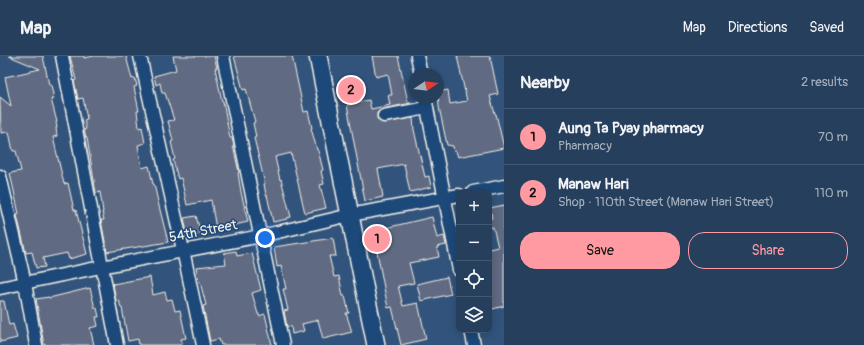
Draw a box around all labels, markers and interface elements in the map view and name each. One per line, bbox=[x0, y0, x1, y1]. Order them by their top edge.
text: Map bbox=[20, 16, 51, 40]
text: Map bbox=[683, 19, 706, 36]
text: Directions bbox=[728, 19, 787, 36]
text: Saved bbox=[809, 19, 844, 36]
north arrow bbox=[408, 68, 444, 104]
text: Nearby bbox=[520, 72, 569, 93]
text: 2 results bbox=[801, 74, 848, 90]
pin: 2 bbox=[338, 75, 364, 105]
text: Aung Ta Pyay pharmacy bbox=[558, 119, 704, 138]
text: 1 bbox=[530, 129, 536, 145]
text: 70 m bbox=[818, 129, 848, 145]
text: Pharmacy bbox=[558, 138, 612, 154]
text: Manaw Hari bbox=[558, 175, 629, 194]
text: 2 bbox=[529, 185, 537, 201]
text: 110 m bbox=[815, 185, 848, 201]
map controls bbox=[456, 189, 492, 333]
button: + bbox=[456, 189, 492, 225]
text: Shop · 110th Street (Manaw Hari Street) bbox=[558, 194, 774, 210]
street label: 54th Street bbox=[168, 216, 239, 246]
pin: 1 bbox=[364, 224, 390, 254]
button: − bbox=[456, 225, 492, 261]
your location bbox=[255, 228, 275, 248]
button: Save bbox=[520, 232, 680, 269]
button: Share bbox=[688, 232, 848, 269]
button: locate bbox=[456, 261, 492, 297]
button: layers bbox=[456, 297, 492, 333]

